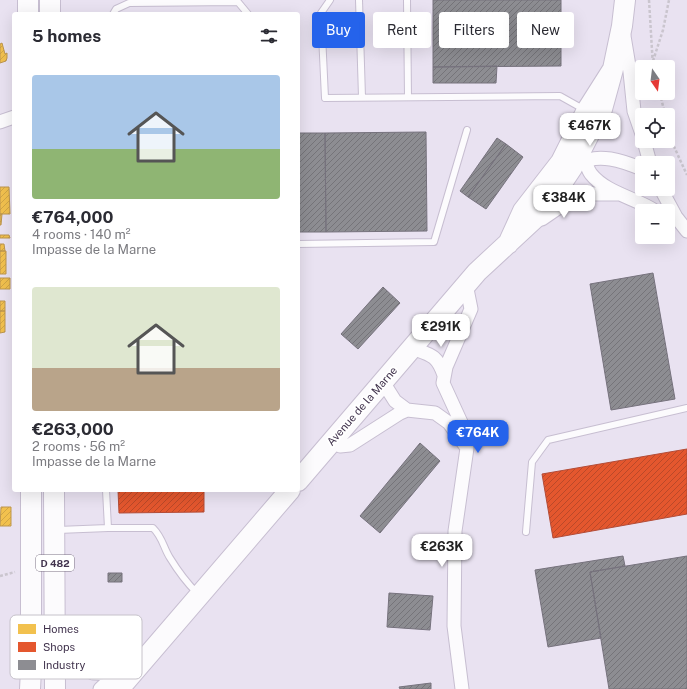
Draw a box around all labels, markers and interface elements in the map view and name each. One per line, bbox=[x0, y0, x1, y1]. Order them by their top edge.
chip: Buy bbox=[312, 12, 365, 48]
chip: Rent bbox=[373, 12, 431, 48]
chip: Filters bbox=[439, 12, 509, 48]
chip: New bbox=[517, 12, 574, 48]
icon: filters bbox=[258, 25, 280, 47]
text: 5 homes bbox=[32, 26, 101, 46]
north arrow bbox=[635, 60, 675, 100]
map controls bbox=[635, 60, 675, 244]
icon: home bbox=[120, 101, 192, 173]
button: locate bbox=[635, 108, 675, 148]
pin: €467K bbox=[562, 113, 618, 147]
text: €467K bbox=[569, 118, 611, 133]
button: + bbox=[635, 156, 675, 196]
pin: €384K bbox=[536, 185, 592, 219]
text: €384K bbox=[542, 190, 586, 205]
button: − bbox=[635, 204, 675, 244]
text: €764,000 bbox=[32, 207, 113, 227]
text: 4 rooms · 140 m² bbox=[32, 227, 131, 242]
text: Impasse de la Marne bbox=[32, 242, 156, 257]
icon: home bbox=[120, 313, 192, 385]
pin: €291K bbox=[413, 314, 469, 348]
text: €291K bbox=[421, 319, 461, 334]
street label: Avenue de la Marne bbox=[325, 364, 399, 448]
text: €263,000 bbox=[32, 419, 114, 439]
pin: €764K bbox=[450, 420, 506, 454]
text: €764K bbox=[457, 425, 499, 440]
text: 2 rooms · 56 m² bbox=[32, 439, 125, 454]
text: Impasse de la Marne bbox=[32, 454, 156, 469]
pin: €263K bbox=[414, 534, 470, 568]
text: €263K bbox=[420, 539, 464, 554]
road number: D 482 bbox=[36, 555, 74, 571]
legend bbox=[10, 615, 142, 679]
text: Homes bbox=[43, 623, 79, 635]
text: Shops bbox=[43, 641, 75, 653]
text: Industry bbox=[43, 659, 86, 671]

